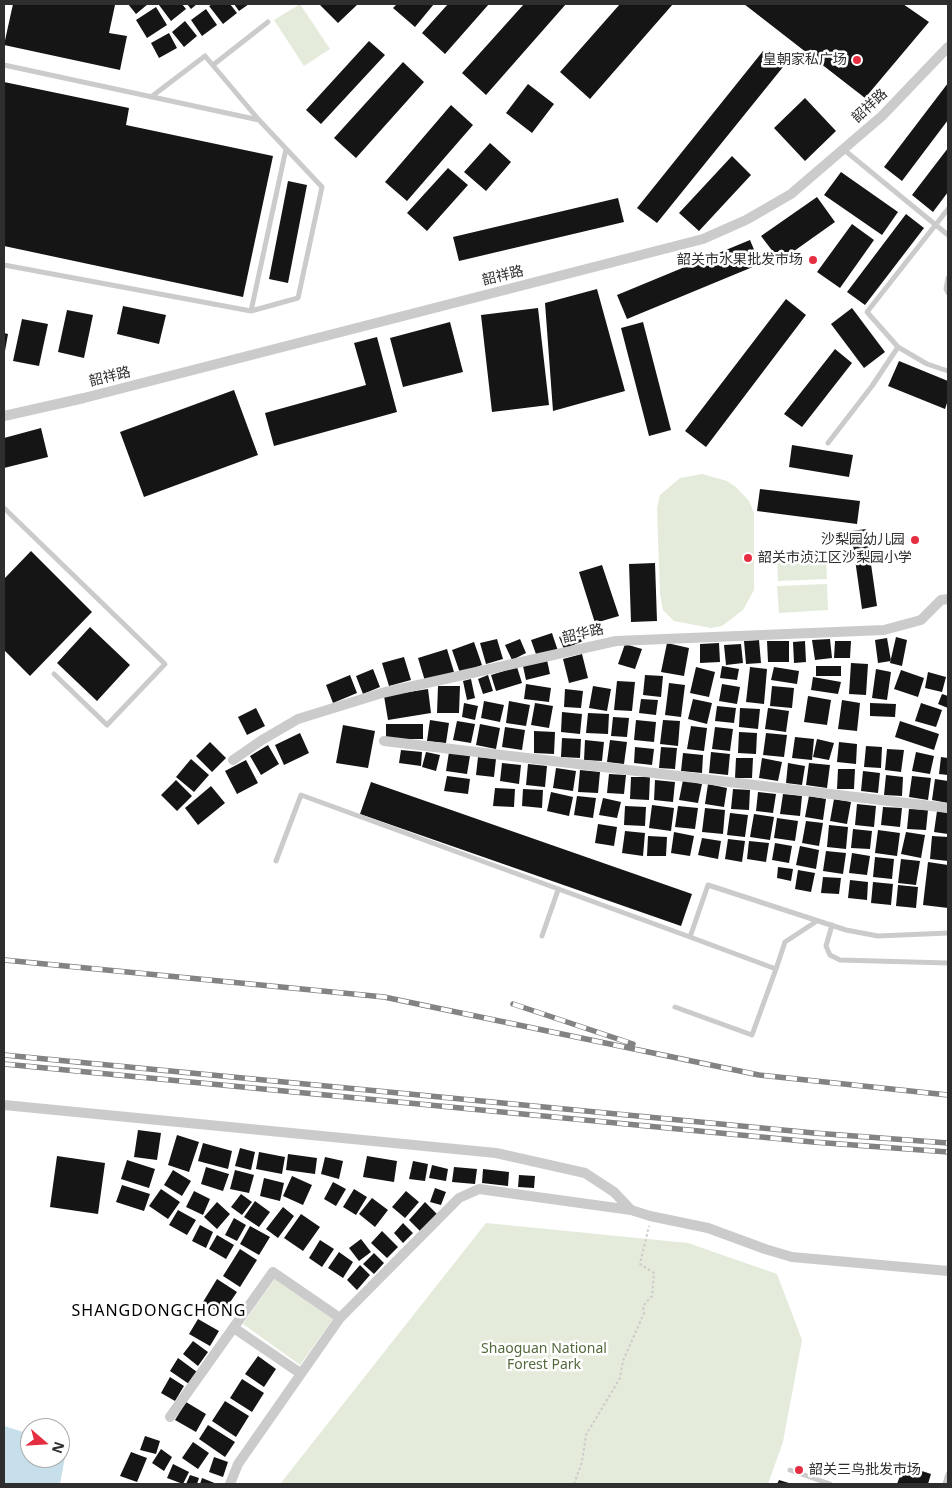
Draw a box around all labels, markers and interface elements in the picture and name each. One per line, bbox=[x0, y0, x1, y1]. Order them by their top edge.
place label: 皇朝家私广场 bbox=[763, 52, 847, 68]
marker: 皇朝家私广场 bbox=[851, 54, 863, 66]
street label: 韶祥路 bbox=[849, 86, 891, 126]
place label: 韶关市水果批发市场 bbox=[677, 252, 803, 268]
marker: 韶关市水果批发市场 bbox=[807, 254, 819, 266]
street label: 韶祥路 bbox=[481, 263, 525, 289]
street label: 韶祥路 bbox=[88, 364, 132, 390]
place label: 沙梨园幼儿园 bbox=[821, 532, 905, 548]
marker: 沙梨园幼儿园 bbox=[909, 534, 921, 546]
place label: 韶关市浈江区沙梨园小学 bbox=[758, 550, 912, 566]
marker: 韶关市浈江区沙梨园小学 bbox=[742, 552, 754, 564]
street label: 韶华路 bbox=[561, 621, 605, 647]
district label: SHANGDONGCHONG bbox=[70, 1301, 248, 1321]
park label: Shaoguan National Forest Park bbox=[481, 1341, 607, 1374]
north arrow bbox=[20, 1418, 70, 1468]
text: N bbox=[48, 1439, 70, 1456]
place label: 韶关三鸟批发市场 bbox=[809, 1462, 921, 1478]
marker: 韶关三鸟批发市场 bbox=[793, 1464, 805, 1476]

